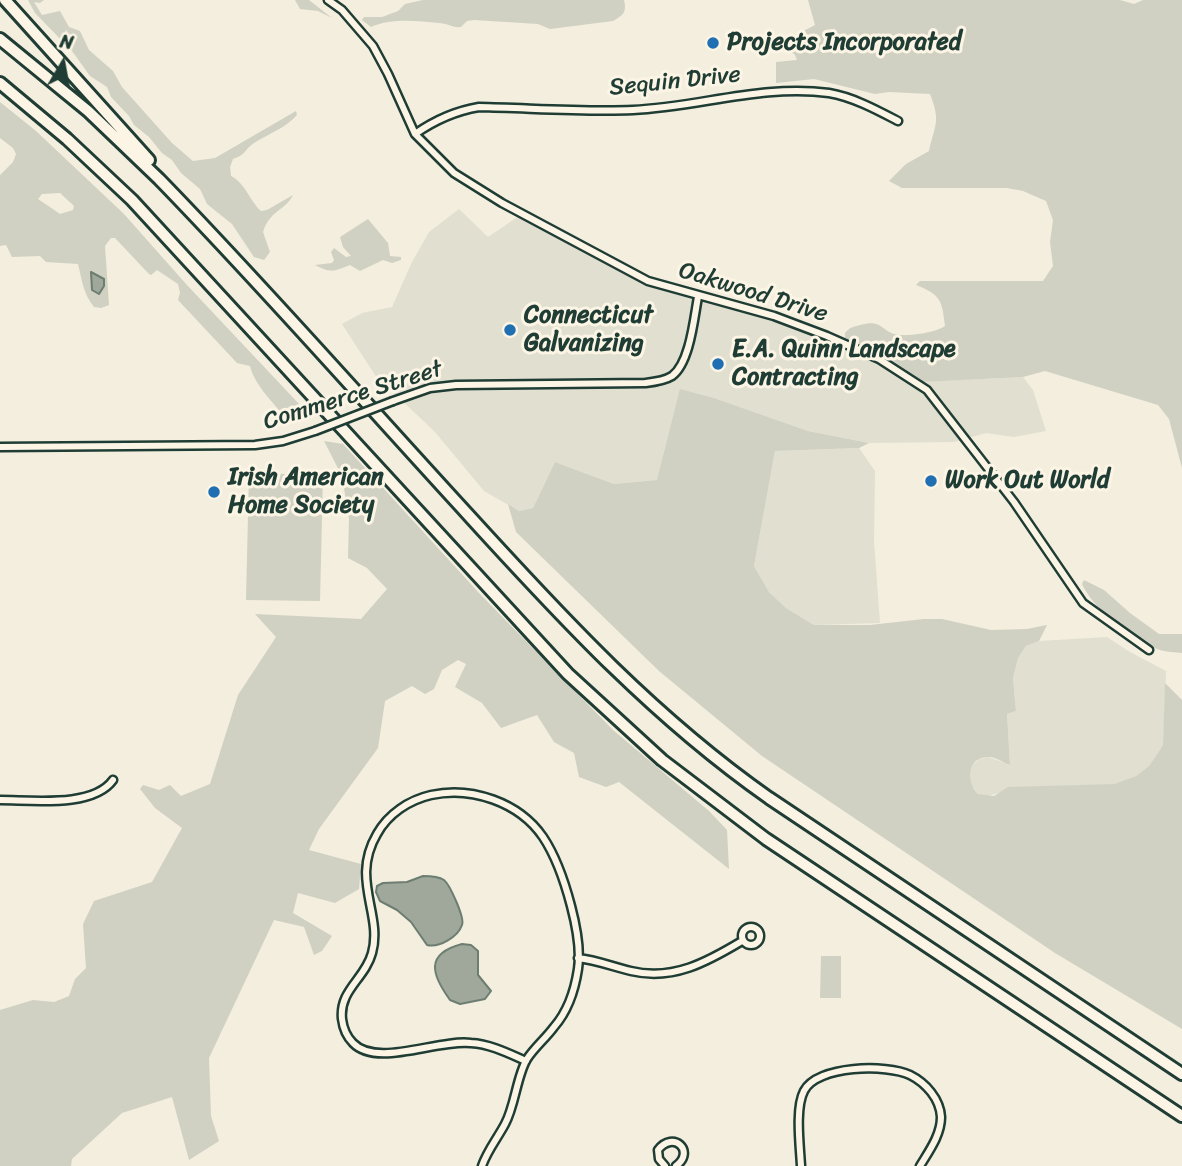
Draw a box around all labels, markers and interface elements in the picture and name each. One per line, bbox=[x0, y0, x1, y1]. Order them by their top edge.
text: N bbox=[57, 24, 76, 59]
north arrow bbox=[28, 28, 98, 98]
place label: Projects Incorporated bbox=[727, 29, 961, 57]
marker: Projects Incorporated bbox=[705, 35, 721, 51]
street label: Sequin Drive bbox=[608, 61, 742, 103]
street label: Oakwood Drive bbox=[675, 257, 831, 329]
place label: Connecticut Galvanizing bbox=[524, 302, 653, 358]
marker: Connecticut Galvanizing bbox=[502, 322, 518, 338]
place label: E.A. Quinn Landscape Contracting bbox=[732, 336, 956, 392]
street label: Commerce Street bbox=[260, 355, 446, 437]
marker: E.A. Quinn Landscape Contracting bbox=[710, 356, 726, 372]
place label: Irish American Home Society bbox=[228, 464, 384, 520]
place label: Work Out World bbox=[945, 467, 1110, 495]
marker: Work Out World bbox=[923, 473, 939, 489]
marker: Irish American Home Society bbox=[206, 484, 222, 500]

